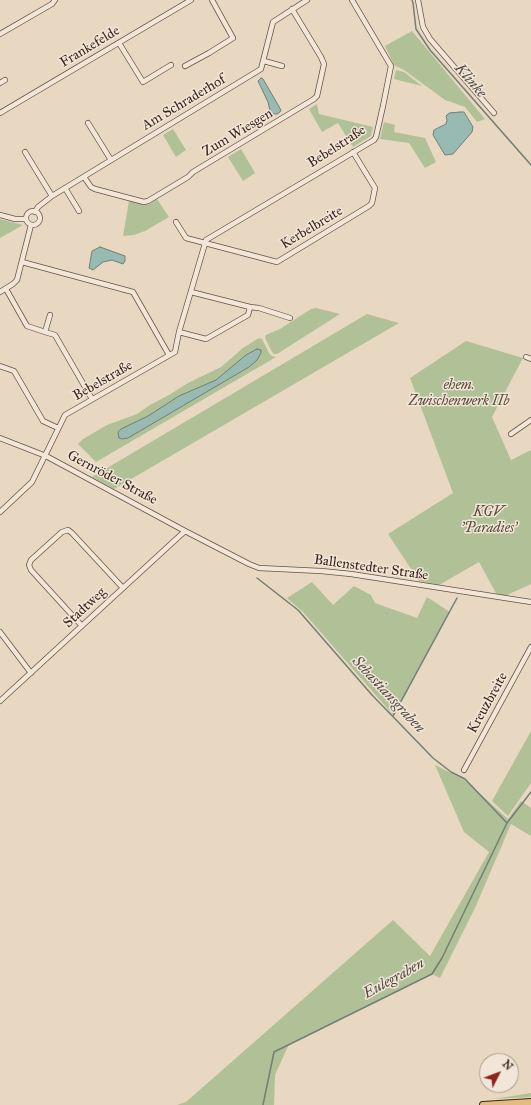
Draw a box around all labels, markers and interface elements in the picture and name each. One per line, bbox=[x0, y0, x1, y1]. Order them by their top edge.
street label: Frankefelde bbox=[57, 23, 123, 71]
water label: Klinke bbox=[450, 60, 490, 102]
street label: Am Schraderhof bbox=[139, 71, 229, 135]
street label: Zum Wiesgen bbox=[200, 105, 276, 161]
street label: Bebelstraße bbox=[305, 122, 369, 172]
street label: Kerbelbreite bbox=[278, 203, 346, 253]
street label: Bebelstraße bbox=[70, 357, 136, 405]
park label: ehem. Zwischenwerk IIb bbox=[408, 378, 510, 410]
street label: Gernröder Straße bbox=[64, 447, 160, 509]
park label: KGV 'Paradies' bbox=[461, 505, 517, 538]
street label: Ballenstedter Straße bbox=[313, 552, 429, 584]
street label: Stadtweg bbox=[60, 584, 110, 632]
water label: Sebastiansgraben bbox=[348, 653, 428, 737]
street label: Kreuzbreite bbox=[464, 670, 512, 736]
water label: Eulegraben bbox=[360, 955, 428, 1003]
north arrow bbox=[479, 1053, 519, 1093]
text: N bbox=[500, 1057, 516, 1073]

